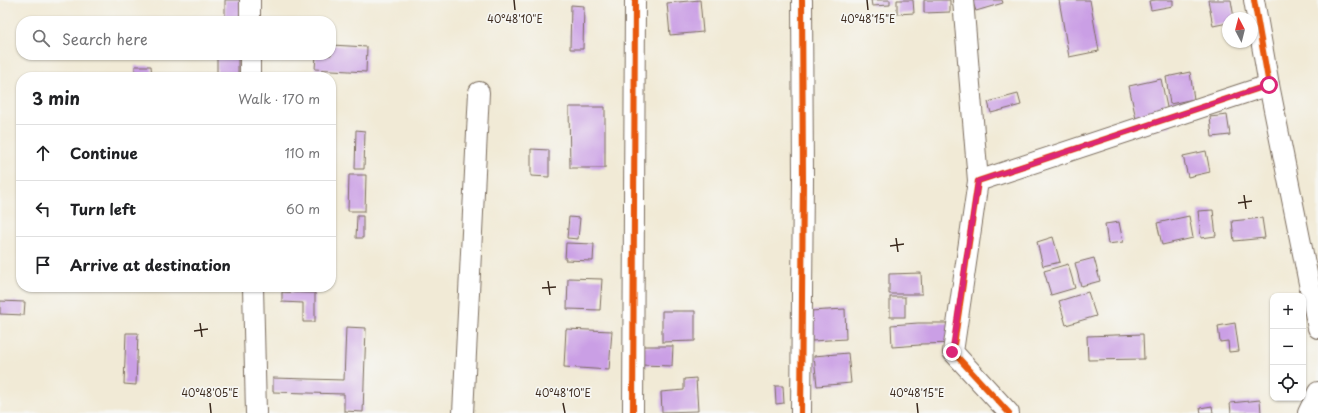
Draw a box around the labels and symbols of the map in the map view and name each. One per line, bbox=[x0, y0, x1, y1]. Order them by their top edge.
text: 40°48'10"E bbox=[487, 11, 543, 26]
text: 40°48'15"E bbox=[841, 11, 895, 26]
north arrow bbox=[1222, 12, 1258, 48]
route start bbox=[1260, 76, 1278, 94]
route end bbox=[943, 343, 961, 361]
text: 40°48'05"E bbox=[181, 385, 239, 400]
text: 40°48'10"E bbox=[535, 385, 591, 400]
text: 40°48'15"E bbox=[890, 385, 944, 400]

